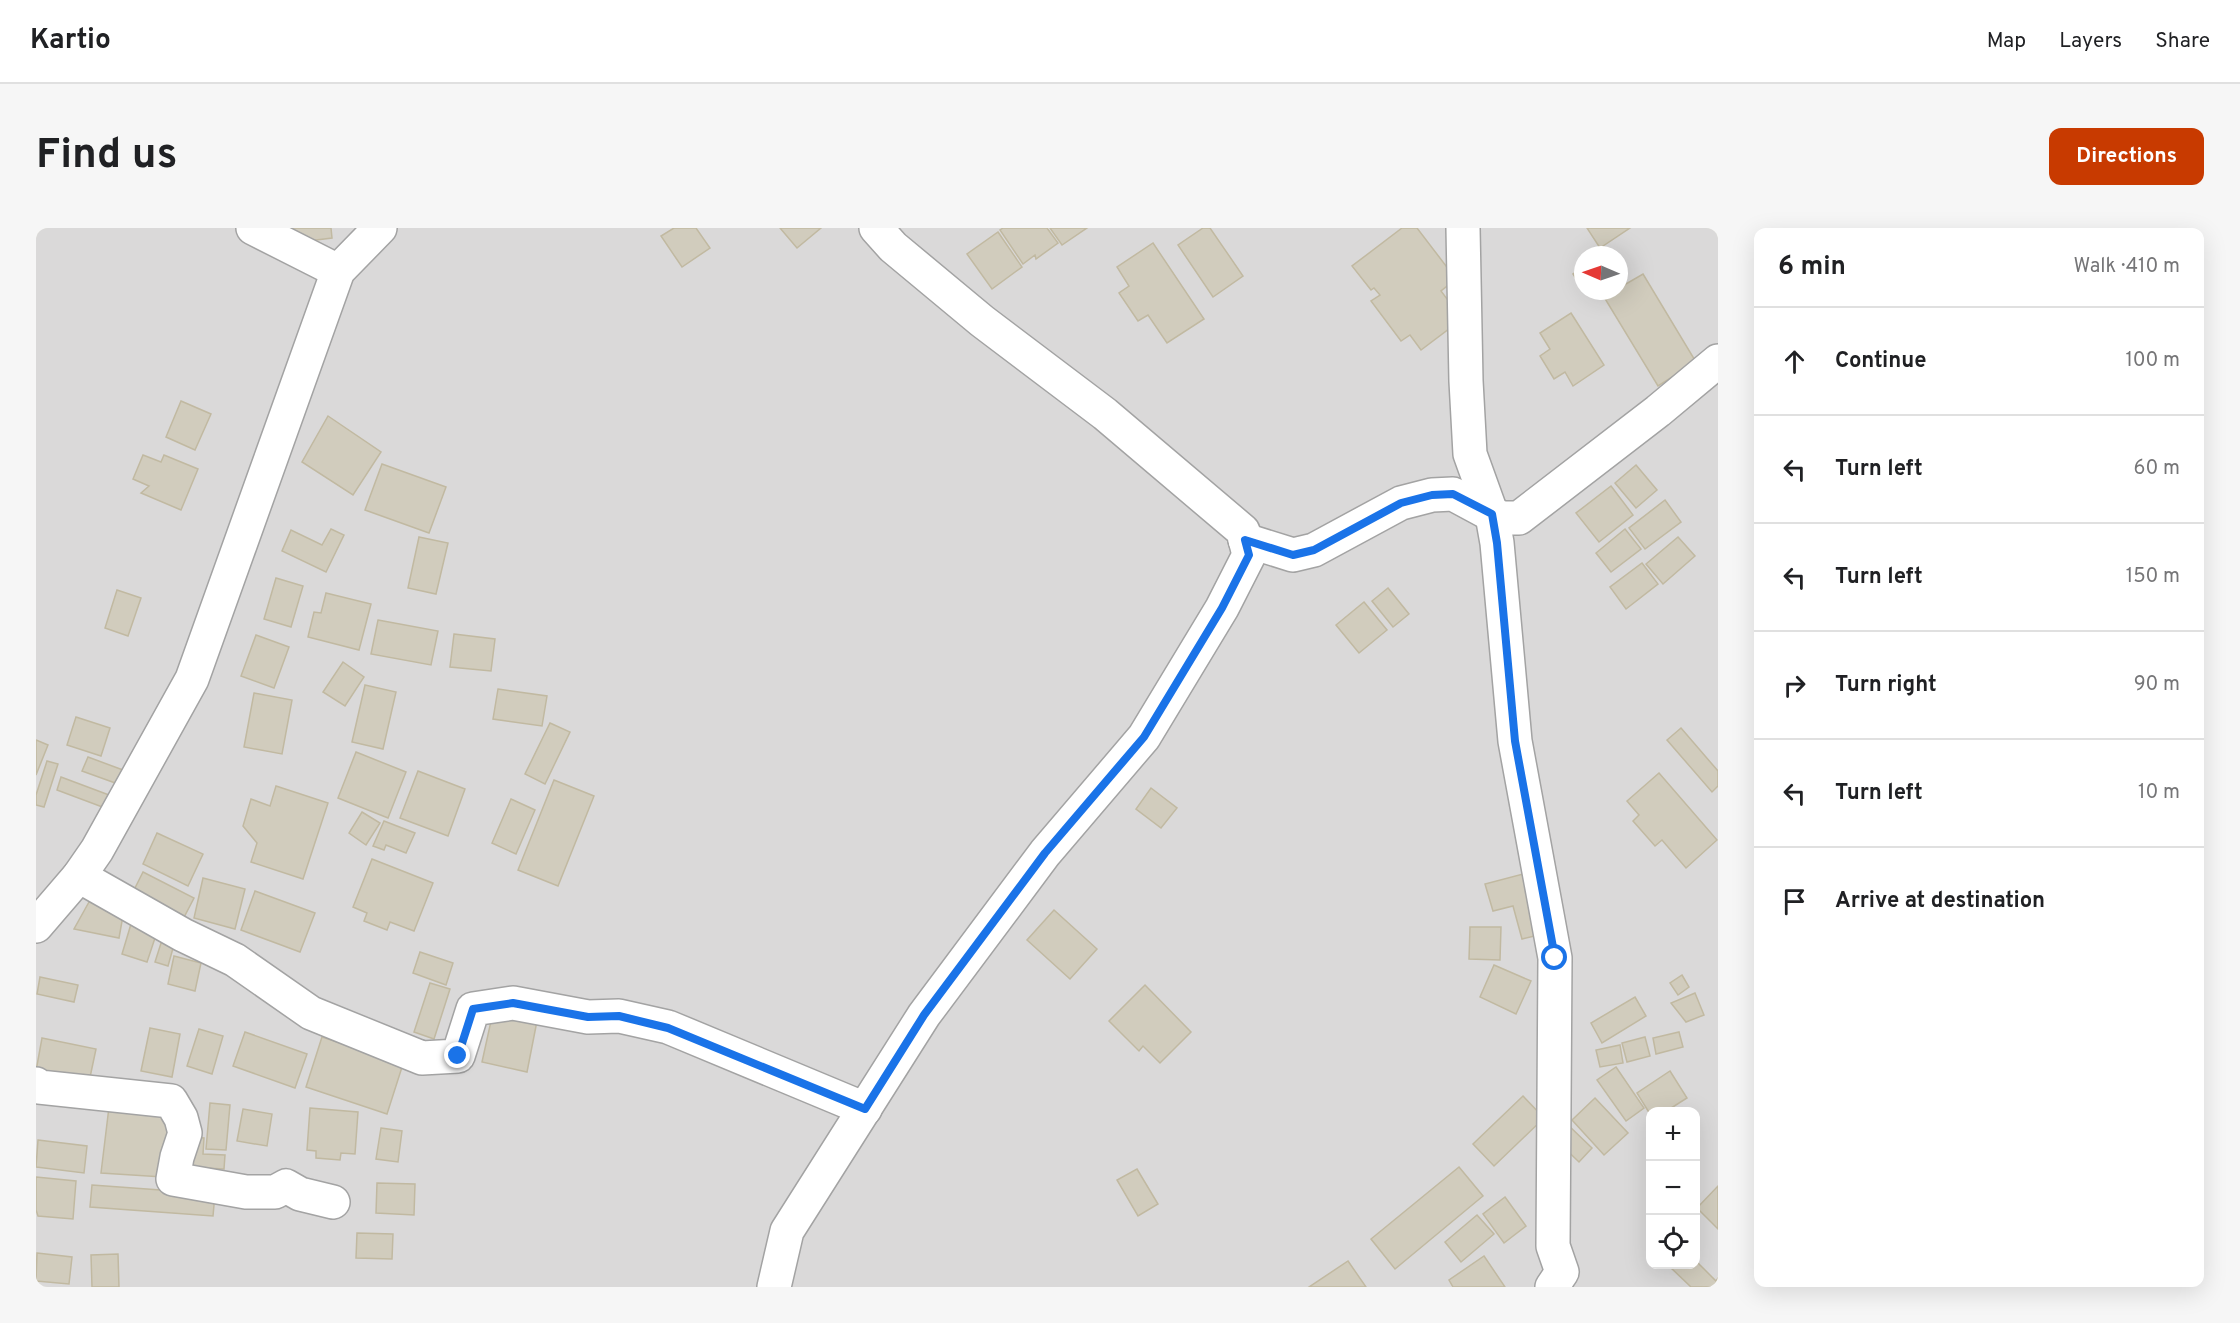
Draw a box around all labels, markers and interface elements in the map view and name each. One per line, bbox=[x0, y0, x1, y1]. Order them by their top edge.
text: Kartio bbox=[30, 23, 111, 59]
text: Map bbox=[1987, 28, 2026, 55]
text: Layers bbox=[2059, 28, 2122, 55]
text: Share bbox=[2155, 28, 2210, 55]
button: Directions bbox=[2049, 128, 2204, 185]
text: Find us bbox=[36, 130, 177, 183]
north arrow bbox=[1574, 246, 1628, 300]
text: 6 min bbox=[1778, 251, 1846, 284]
text: Walk · 410 m bbox=[2074, 254, 2180, 280]
icon: ahead bbox=[1778, 345, 1811, 378]
text: Continue bbox=[1835, 348, 1926, 375]
text: 100 m bbox=[2125, 348, 2180, 374]
icon: left bbox=[1778, 453, 1811, 486]
text: Turn left bbox=[1835, 456, 1923, 483]
text: 60 m bbox=[2134, 456, 2180, 482]
icon: left bbox=[1778, 561, 1811, 594]
text: Turn left bbox=[1835, 564, 1923, 591]
text: 150 m bbox=[2126, 564, 2180, 590]
icon: right bbox=[1778, 669, 1811, 702]
text: Turn right bbox=[1835, 672, 1937, 699]
text: 90 m bbox=[2134, 672, 2180, 698]
icon: left bbox=[1778, 777, 1811, 810]
text: Turn left bbox=[1835, 780, 1923, 807]
text: 10 m bbox=[2138, 780, 2180, 806]
icon: arrive bbox=[1778, 885, 1811, 918]
text: Arrive at destination bbox=[1835, 888, 2045, 915]
route start bbox=[1541, 944, 1567, 970]
route end bbox=[444, 1042, 470, 1068]
map controls bbox=[1646, 1107, 1700, 1269]
button: + bbox=[1646, 1107, 1700, 1161]
button: − bbox=[1646, 1161, 1700, 1215]
button: locate bbox=[1646, 1215, 1700, 1269]

